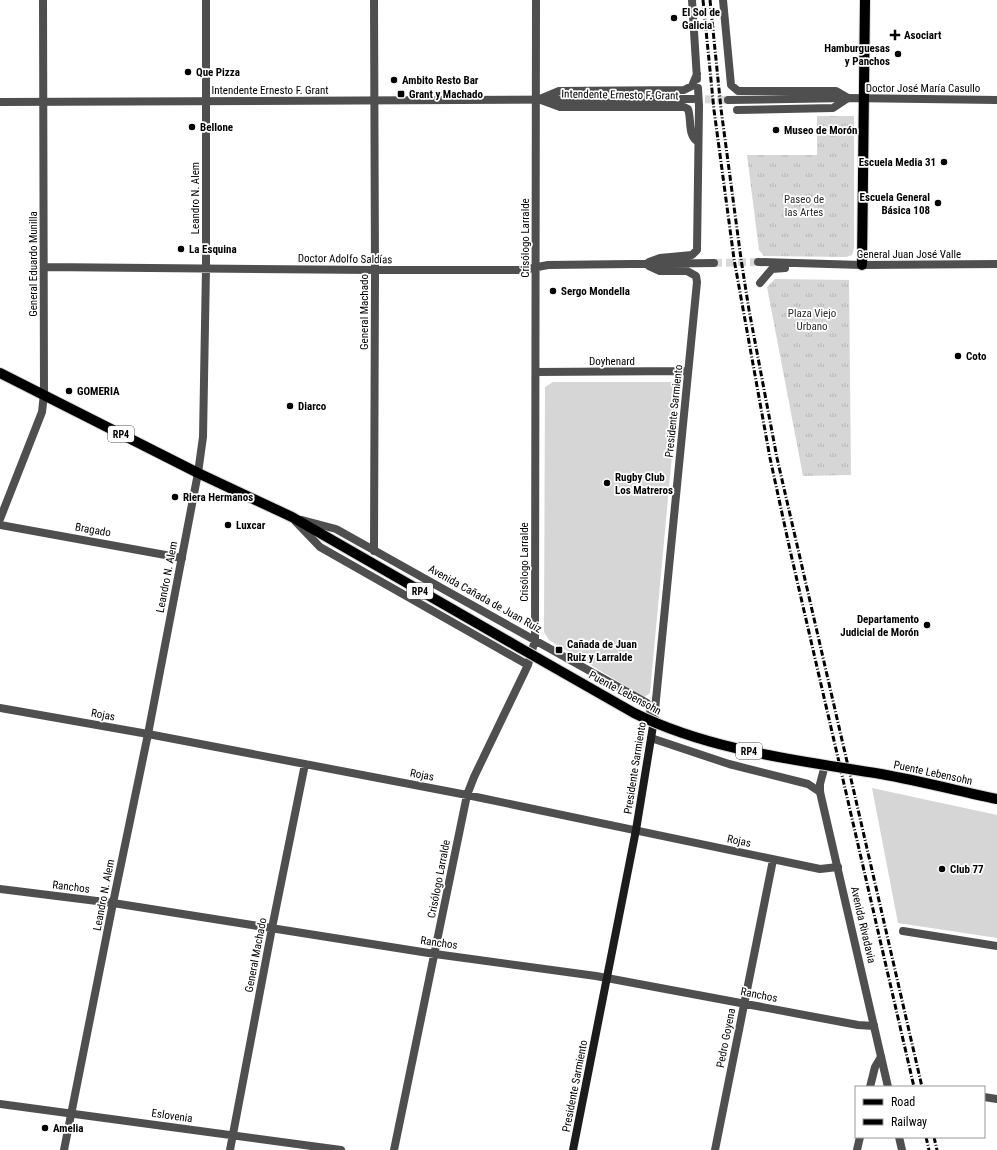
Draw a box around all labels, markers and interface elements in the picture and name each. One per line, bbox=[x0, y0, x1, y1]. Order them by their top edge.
place label: El Sol de Galicia bbox=[682, 6, 720, 32]
marker: El Sol de Galicia bbox=[669, 13, 679, 23]
marker: Asociart bbox=[889, 29, 901, 41]
place label: Asociart bbox=[904, 29, 942, 42]
place label: Hamburguesas y Panchos bbox=[824, 42, 890, 68]
marker: Hamburguesas y Panchos bbox=[893, 49, 903, 59]
place label: Que Pizza bbox=[196, 66, 240, 79]
marker: Que Pizza bbox=[183, 67, 193, 77]
place label: Ambito Resto Bar bbox=[402, 74, 479, 87]
marker: Ambito Resto Bar bbox=[389, 75, 399, 85]
street label: Doctor José María Casullo bbox=[866, 82, 981, 95]
street label: Intendente Ernesto F. Grant bbox=[211, 84, 329, 97]
street label: Intendente Ernesto F. Grant bbox=[561, 87, 679, 103]
place label: Grant y Machado bbox=[409, 88, 483, 101]
marker: Grant y Machado bbox=[396, 89, 406, 99]
place label: Bellone bbox=[200, 121, 233, 134]
marker: Bellone bbox=[187, 122, 197, 132]
place label: Museo de Morón bbox=[784, 124, 857, 137]
marker: Museo de Morón bbox=[771, 125, 781, 135]
place label: Escuela Media 31 bbox=[859, 156, 936, 169]
marker: Escuela Media 31 bbox=[939, 157, 949, 167]
street label: Leandro N. Alem bbox=[189, 162, 202, 234]
place label: Escuela General Básica 108 bbox=[860, 191, 930, 217]
park label: Paseo de las Artes bbox=[784, 193, 824, 219]
street label: Crisólogo Larralde bbox=[519, 198, 532, 278]
marker: Escuela General Básica 108 bbox=[933, 198, 943, 208]
street label: General Eduardo Munilla bbox=[27, 211, 40, 317]
place label: La Esquina bbox=[189, 243, 237, 256]
marker: La Esquina bbox=[176, 244, 186, 254]
street label: General Juan José Valle bbox=[857, 248, 961, 261]
street label: Doctor Adolfo Saldías bbox=[298, 252, 392, 266]
street label: General Machado bbox=[358, 274, 371, 350]
place label: Sergo Mondella bbox=[561, 285, 630, 298]
marker: Sergo Mondella bbox=[548, 286, 558, 296]
park label: Plaza Viejo Urbano bbox=[788, 307, 837, 333]
place label: Coto bbox=[966, 350, 987, 363]
marker: Coto bbox=[953, 351, 963, 361]
street label: Doyhenard bbox=[589, 355, 635, 368]
street label: Presidente Sarmiento bbox=[663, 364, 685, 458]
place label: GOMERIA bbox=[77, 385, 120, 398]
marker: GOMERIA bbox=[64, 386, 74, 396]
place label: Diarco bbox=[298, 400, 327, 413]
marker: Diarco bbox=[285, 401, 295, 411]
road number: RP4 bbox=[108, 426, 134, 442]
place label: Rugby Club Los Matreros bbox=[615, 471, 673, 497]
marker: Rugby Club Los Matreros bbox=[602, 478, 612, 488]
place label: Riera Hermanos bbox=[183, 491, 253, 504]
marker: Riera Hermanos bbox=[170, 492, 180, 502]
place label: Luxcar bbox=[236, 519, 266, 532]
street label: Bragado bbox=[74, 520, 112, 540]
marker: Luxcar bbox=[223, 520, 233, 530]
street label: Crisólogo Larralde bbox=[518, 522, 531, 602]
street label: Leandro N. Alem bbox=[154, 540, 180, 614]
street label: Avenida Cañada de Juan Ruiz bbox=[426, 562, 544, 636]
road number: RP4 bbox=[407, 583, 433, 599]
place label: Departamento Judicial de Morón bbox=[840, 613, 920, 639]
marker: Departamento Judicial de Morón bbox=[922, 620, 932, 630]
place label: Cañada de Juan Ruiz y Larralde bbox=[567, 638, 637, 664]
marker: Cañada de Juan Ruiz y Larralde bbox=[554, 645, 564, 655]
street label: Puente Lebensohn bbox=[586, 668, 664, 718]
street label: Rojas bbox=[90, 707, 116, 723]
street label: Presidente Sarmiento bbox=[621, 720, 649, 815]
road number: RP4 bbox=[736, 743, 762, 759]
street label: Puente Lebensohn bbox=[892, 758, 974, 788]
street label: Rojas bbox=[409, 766, 435, 784]
street label: Rojas bbox=[726, 832, 752, 850]
street label: Crisólogo Larralde bbox=[425, 839, 453, 919]
street label: Leandro N. Alem bbox=[91, 858, 117, 932]
place label: Club 77 bbox=[950, 863, 984, 876]
marker: Club 77 bbox=[937, 864, 947, 874]
street label: Ranchos bbox=[52, 878, 90, 896]
street label: Avenida Rivadavia bbox=[848, 885, 878, 965]
street label: General Machado bbox=[242, 916, 270, 993]
street label: Ranchos bbox=[420, 934, 458, 952]
street label: Ranchos bbox=[739, 985, 779, 1005]
street label: Pedro Goyena bbox=[714, 1007, 738, 1069]
street label: Presidente Sarmiento bbox=[560, 1039, 590, 1133]
legend bbox=[855, 1086, 985, 1138]
text: Road bbox=[891, 1095, 915, 1109]
street label: Eslovenia bbox=[151, 1107, 193, 1125]
text: Railway bbox=[891, 1115, 927, 1129]
place label: Amelia bbox=[53, 1122, 83, 1135]
marker: Amelia bbox=[40, 1123, 50, 1133]

